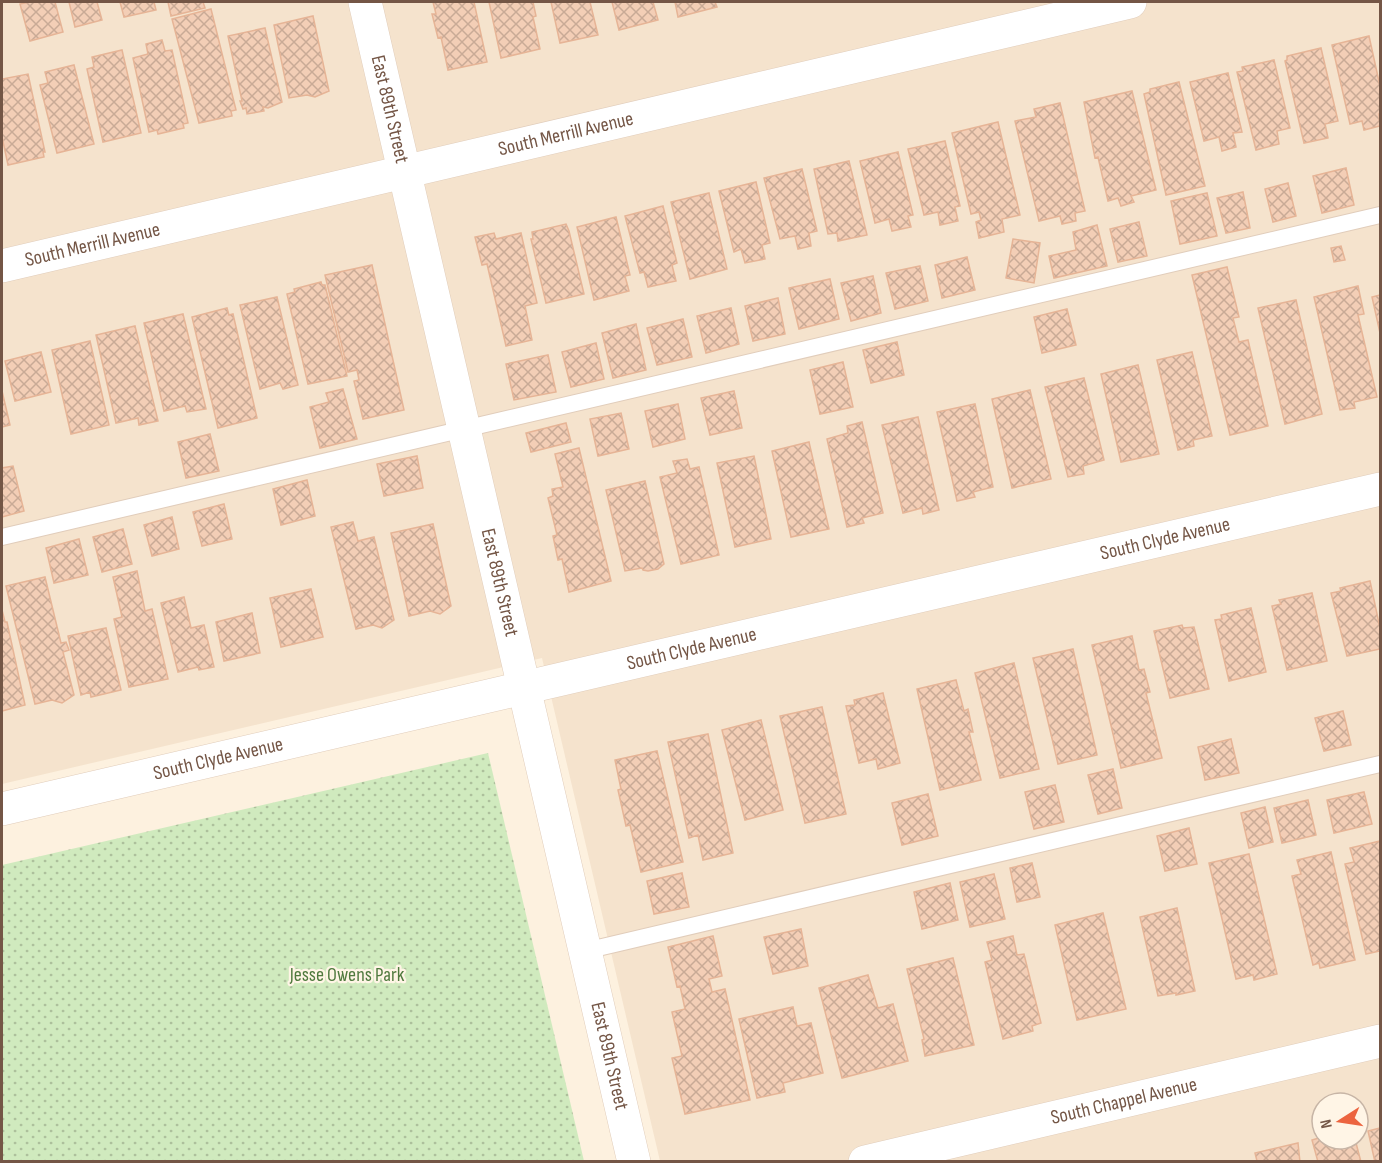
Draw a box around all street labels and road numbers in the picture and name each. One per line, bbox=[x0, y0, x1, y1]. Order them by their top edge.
street label: East 89th Street bbox=[366, 53, 414, 165]
street label: South Merrill Avenue bbox=[496, 107, 636, 161]
street label: South Merrill Avenue bbox=[23, 217, 162, 272]
street label: South Clyde Avenue bbox=[1098, 512, 1232, 566]
street label: East 89th Street bbox=[476, 526, 524, 639]
street label: South Clyde Avenue bbox=[624, 622, 759, 676]
street label: South Clyde Avenue bbox=[151, 732, 286, 785]
street label: East 89th Street bbox=[585, 1000, 634, 1112]
street label: South Chappel Avenue bbox=[1048, 1072, 1199, 1130]

